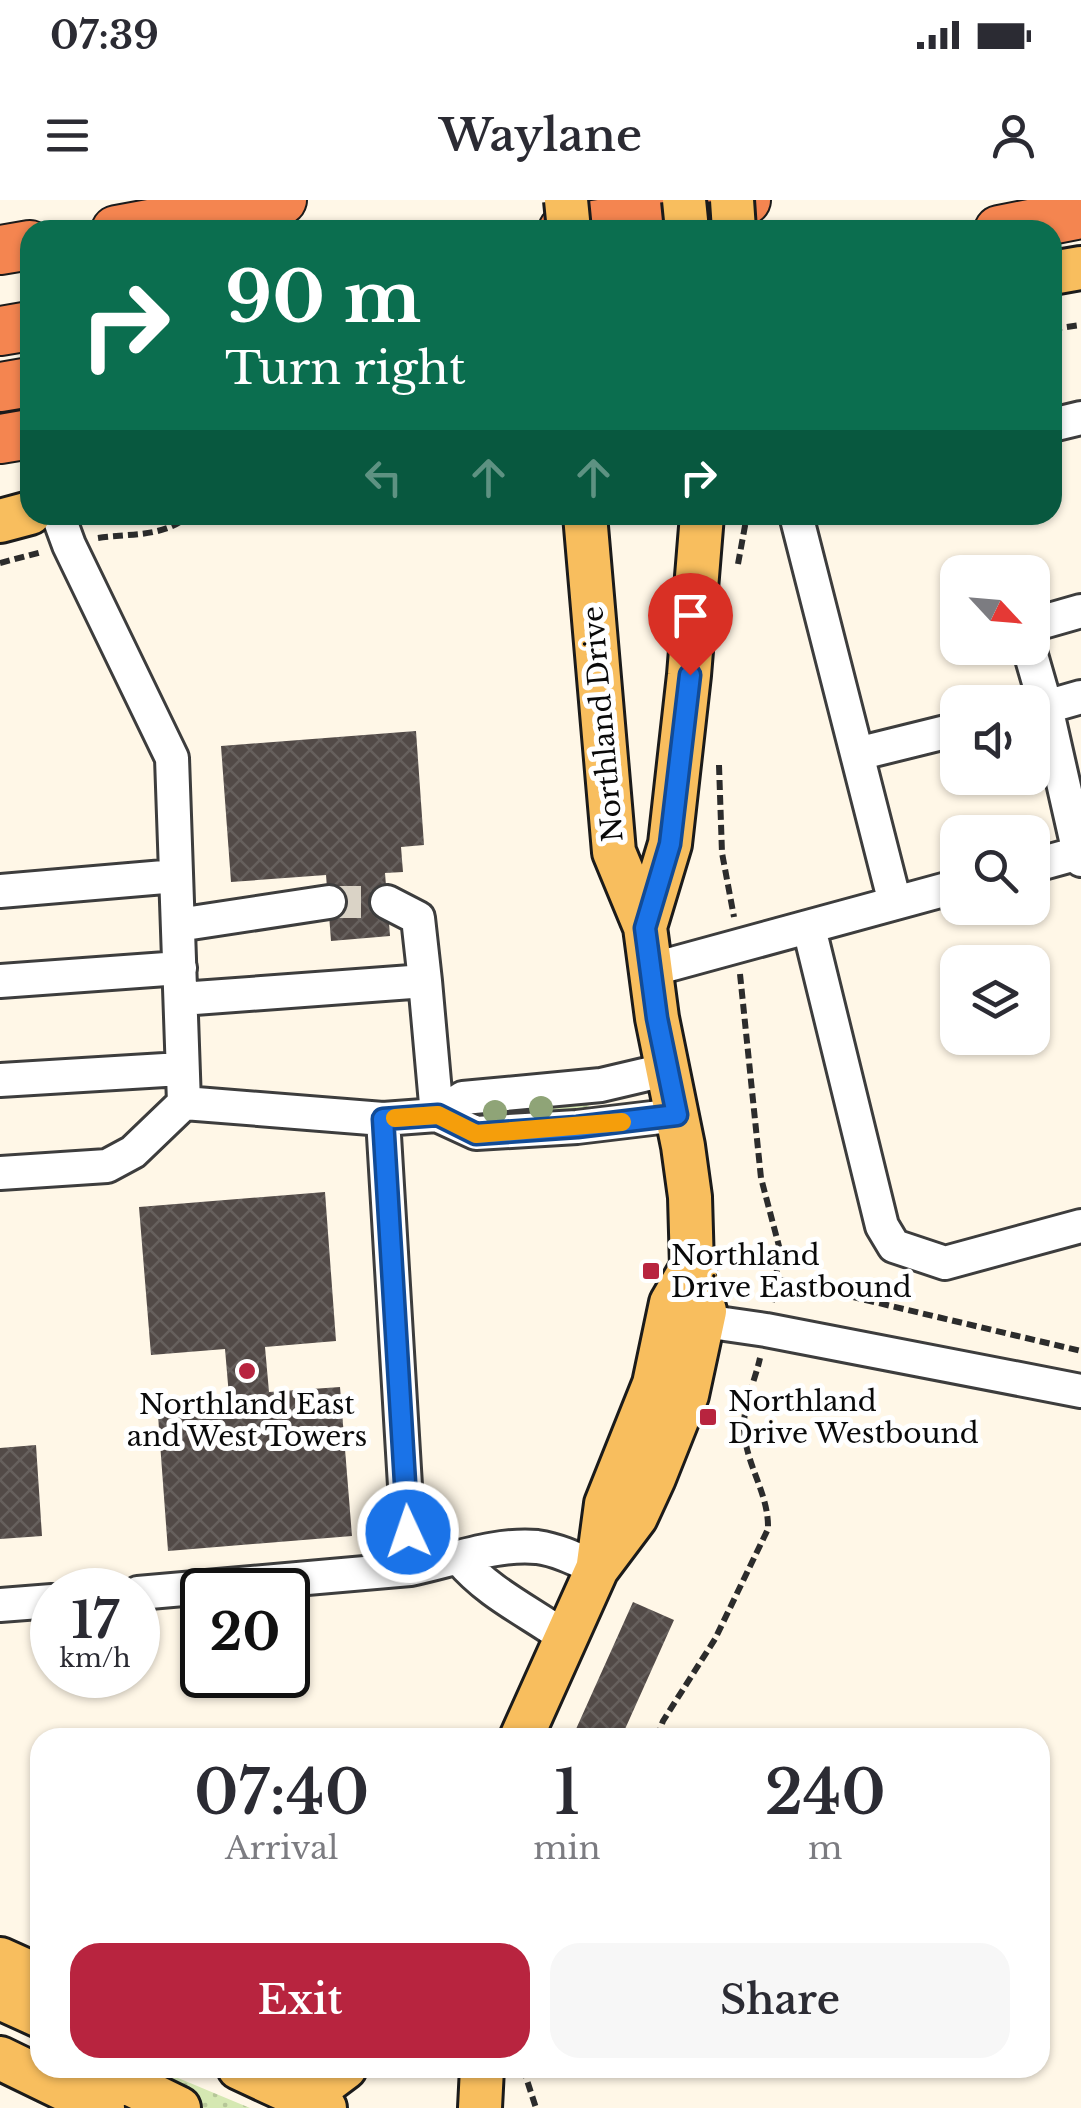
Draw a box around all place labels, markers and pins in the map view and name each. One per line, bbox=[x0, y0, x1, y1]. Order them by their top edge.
pin bbox=[648, 573, 733, 676]
place label: Northland Drive Eastbound bbox=[671, 1238, 912, 1305]
marker: Northland Drive Eastbound bbox=[640, 1260, 662, 1282]
marker: Northland East and West Towers bbox=[236, 1360, 258, 1382]
place label: Northland Drive Westbound bbox=[728, 1384, 979, 1451]
place label: Northland East and West Towers bbox=[127, 1387, 367, 1454]
marker: Northland Drive Westbound bbox=[697, 1406, 719, 1428]

